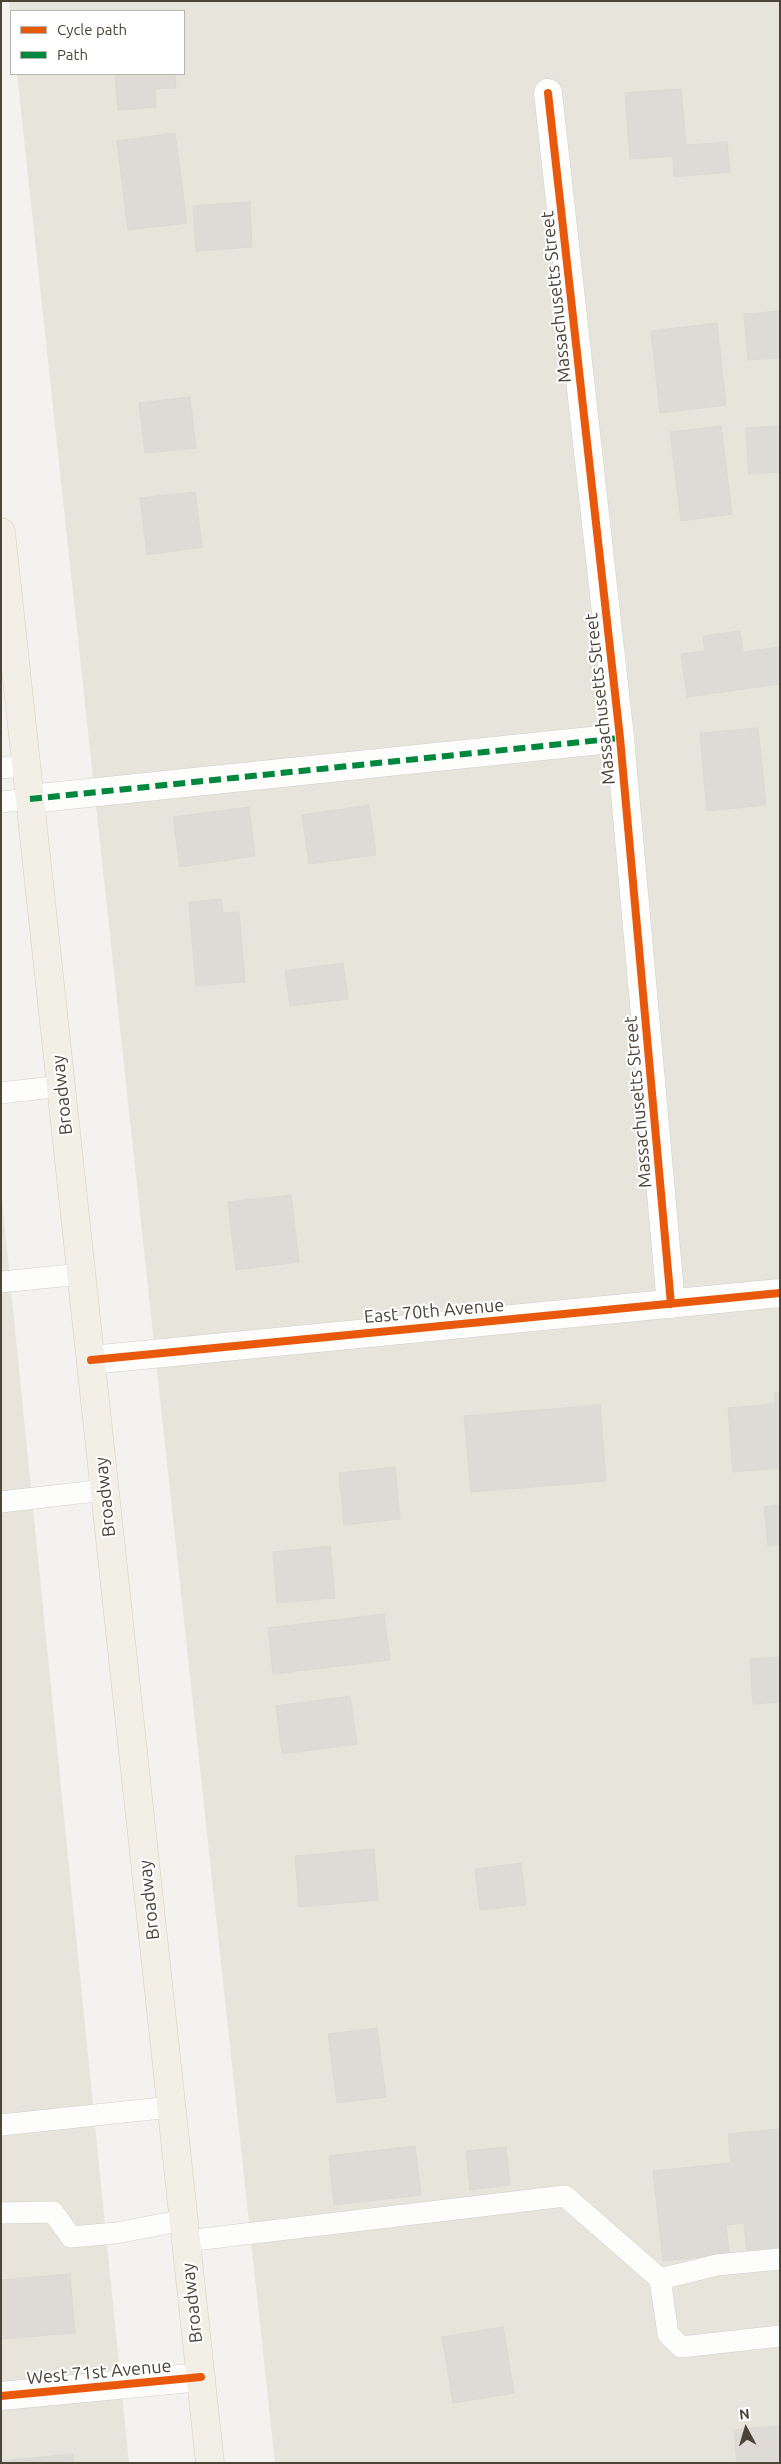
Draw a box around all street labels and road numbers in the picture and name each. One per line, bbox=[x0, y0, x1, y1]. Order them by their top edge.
street label: Massachusetts Street bbox=[536, 210, 576, 384]
street label: Massachusetts Street bbox=[580, 612, 620, 786]
street label: Massachusetts Street bbox=[620, 1015, 656, 1189]
street label: Broadway bbox=[47, 1054, 77, 1136]
street label: East 70th Avenue bbox=[363, 1294, 505, 1328]
street label: Broadway bbox=[90, 1456, 120, 1538]
street label: Broadway bbox=[134, 1859, 164, 1941]
street label: Broadway bbox=[177, 2262, 207, 2344]
street label: West 71st Avenue bbox=[26, 2355, 172, 2389]

